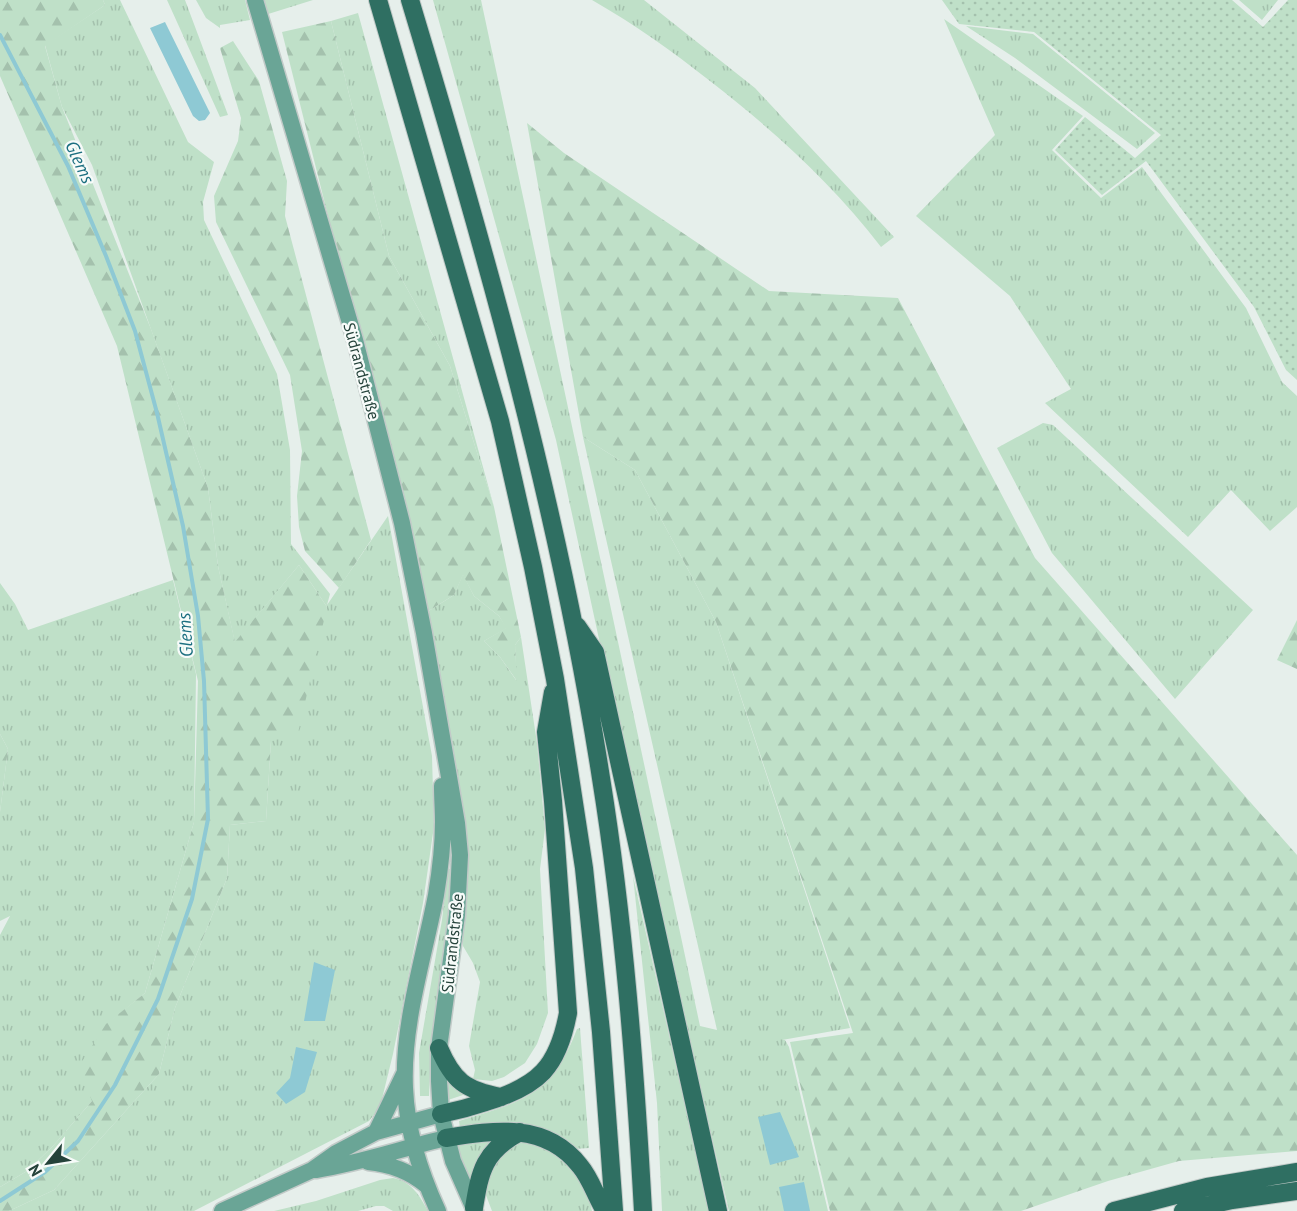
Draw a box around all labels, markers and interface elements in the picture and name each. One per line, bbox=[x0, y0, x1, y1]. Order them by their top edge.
water label: Glems bbox=[60, 137, 100, 188]
street label: Südrandstraße bbox=[339, 320, 385, 422]
water label: Glems bbox=[172, 611, 198, 658]
street label: Südrandstraße bbox=[437, 892, 467, 994]
north arrow bbox=[18, 1133, 78, 1193]
text: N bbox=[24, 1161, 46, 1180]

